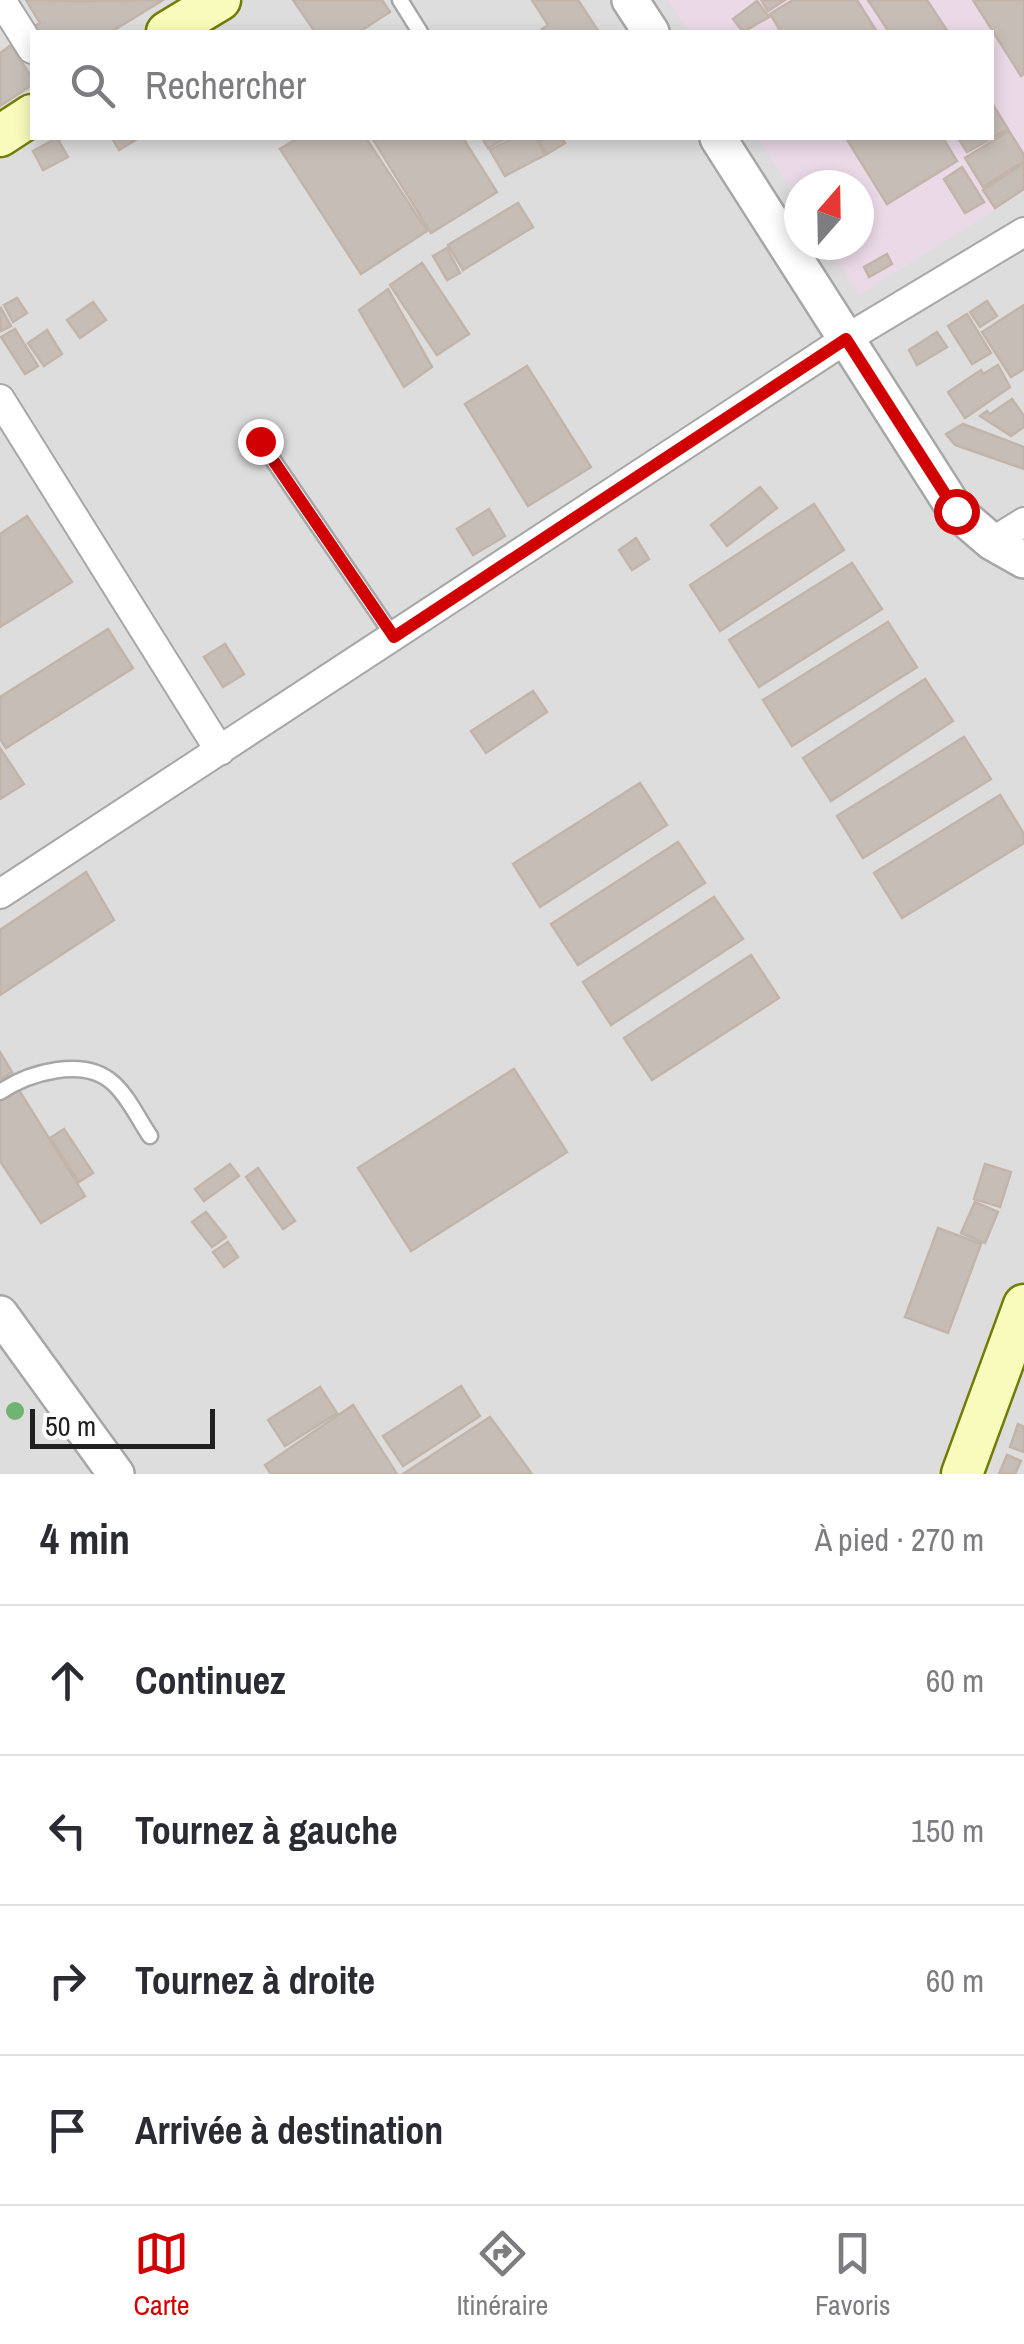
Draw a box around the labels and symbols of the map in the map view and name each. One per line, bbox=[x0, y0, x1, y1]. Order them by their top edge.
north arrow bbox=[784, 170, 874, 260]
route end bbox=[238, 419, 284, 465]
route start bbox=[934, 489, 980, 535]
scale bar bbox=[30, 1404, 215, 1448]

